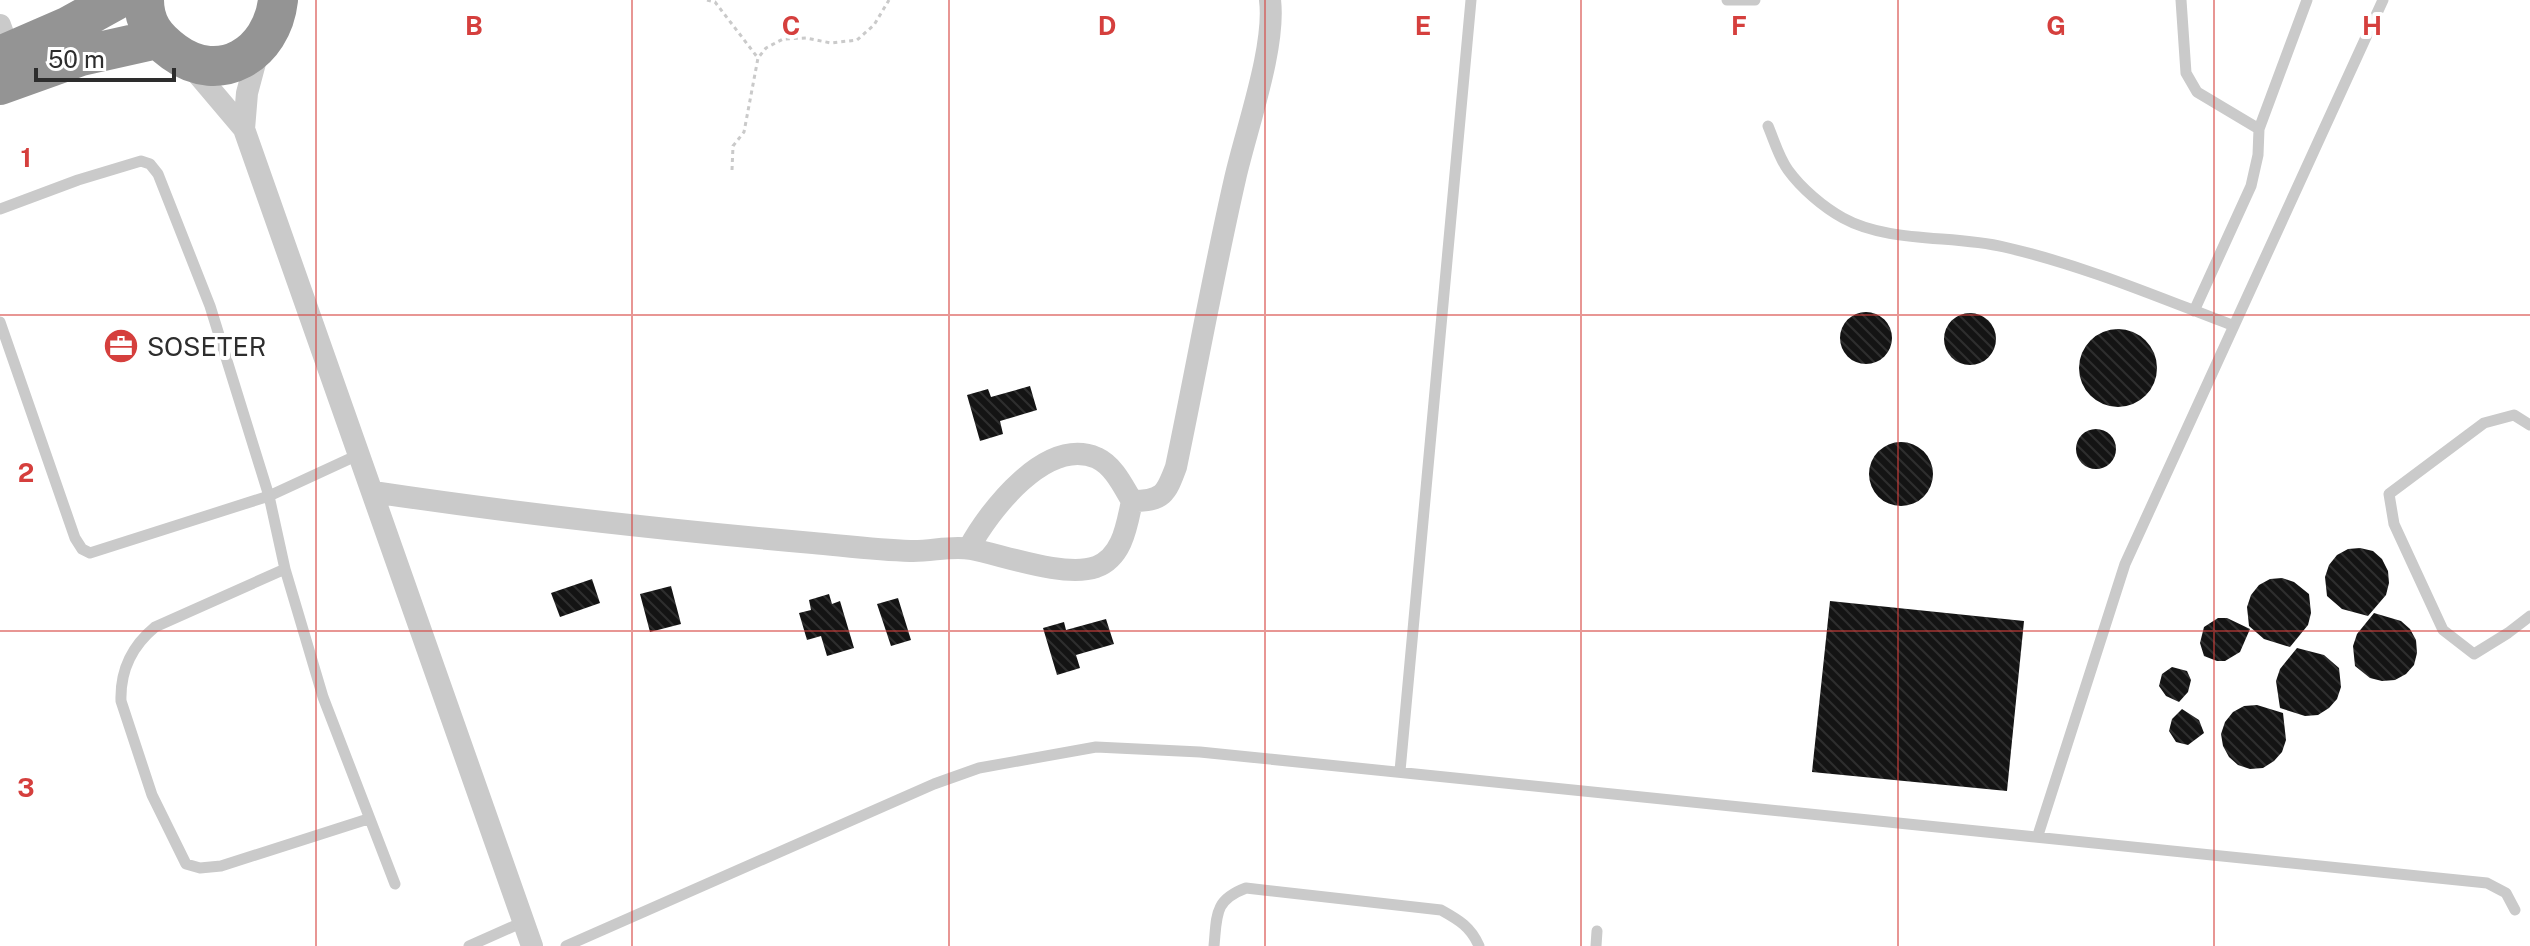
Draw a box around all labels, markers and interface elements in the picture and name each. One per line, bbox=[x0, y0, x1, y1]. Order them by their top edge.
text: B bbox=[465, 10, 483, 41]
text: C bbox=[782, 10, 800, 41]
text: D bbox=[1098, 10, 1116, 41]
text: E bbox=[1415, 10, 1431, 41]
text: F bbox=[1731, 10, 1747, 41]
text: G bbox=[2046, 10, 2066, 41]
text: H bbox=[2362, 10, 2382, 41]
scale bar bbox=[36, 32, 174, 82]
text: 50 m bbox=[48, 45, 105, 73]
text: 1 bbox=[20, 142, 32, 173]
office icon: SOSETER bbox=[102, 327, 140, 365]
place label: SOSETER bbox=[147, 331, 266, 362]
text: 2 bbox=[18, 457, 34, 488]
text: 3 bbox=[17, 772, 35, 803]

